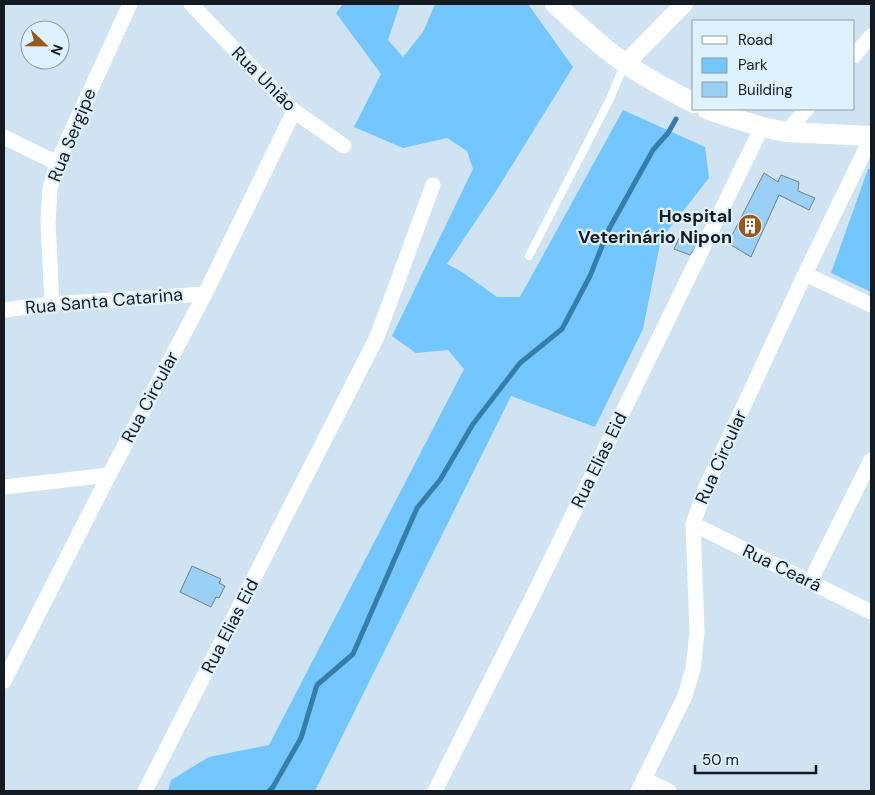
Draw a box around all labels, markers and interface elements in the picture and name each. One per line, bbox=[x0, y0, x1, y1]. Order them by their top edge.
north arrow bbox=[20, 20, 70, 70]
legend bbox=[692, 20, 855, 110]
text: Road bbox=[738, 30, 773, 50]
street label: Rua União bbox=[226, 41, 302, 117]
text: N bbox=[47, 42, 67, 58]
text: Park bbox=[738, 55, 768, 75]
text: Building bbox=[738, 80, 793, 100]
street label: Rua Sergipe bbox=[42, 85, 102, 185]
place label: Hospital Veterinário Nipon bbox=[578, 204, 732, 249]
building icon: Hospital Veterinário Nipon bbox=[737, 213, 763, 239]
street label: Rua Santa Catarina bbox=[24, 282, 184, 320]
street label: Rua Circular bbox=[116, 347, 184, 447]
street label: Rua Circular bbox=[690, 406, 752, 508]
street label: Rua Elias Eid bbox=[566, 408, 632, 512]
street label: Rua Ceará bbox=[739, 539, 825, 597]
street label: Rua Elias Eid bbox=[196, 574, 264, 678]
scale bar bbox=[695, 742, 816, 774]
text: 50 m bbox=[702, 750, 739, 770]

